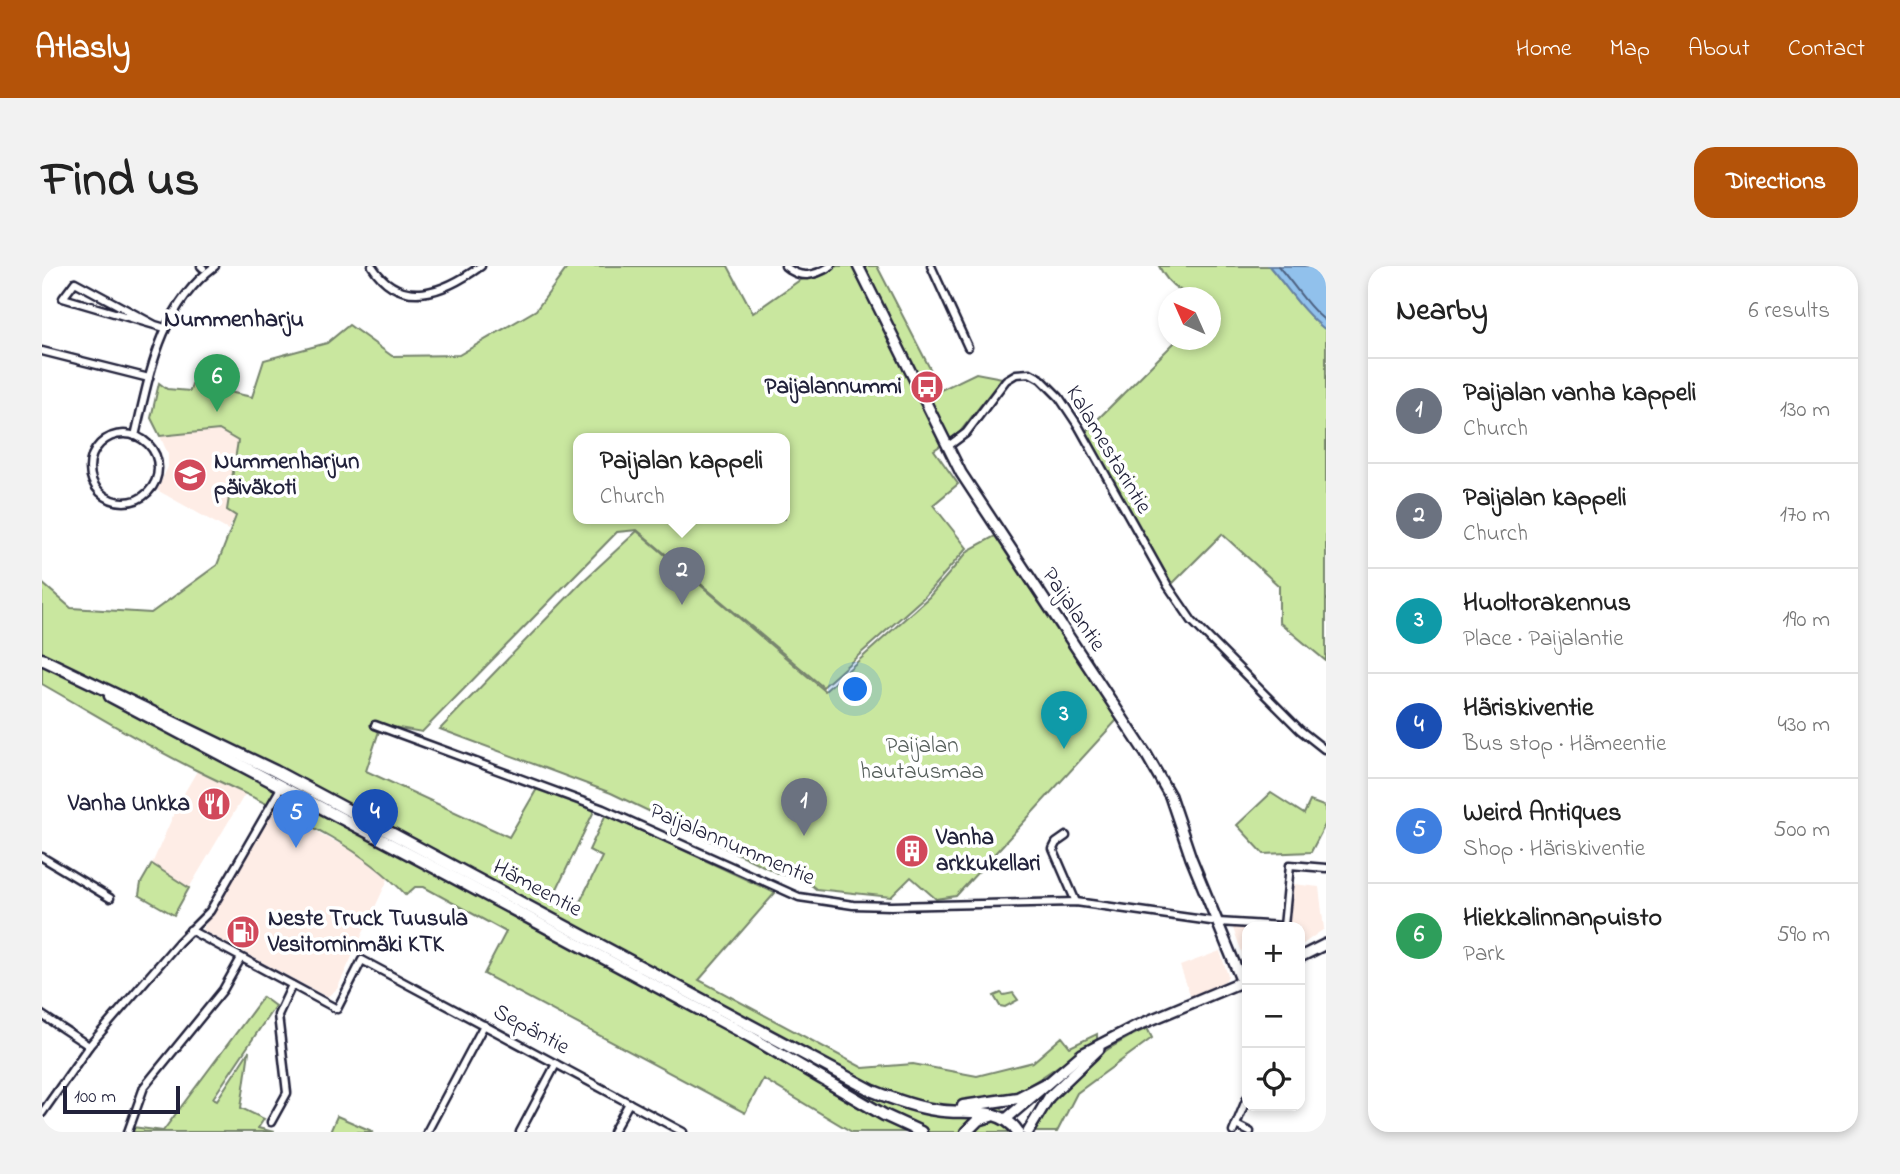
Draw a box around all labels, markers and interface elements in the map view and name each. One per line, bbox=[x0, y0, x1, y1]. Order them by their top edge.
text: Atlasly bbox=[35, 25, 130, 73]
text: Home bbox=[1516, 32, 1572, 67]
text: Map bbox=[1610, 32, 1650, 67]
text: About bbox=[1688, 32, 1750, 67]
text: Contact bbox=[1788, 32, 1865, 67]
text: Find us bbox=[42, 146, 199, 218]
button: Directions bbox=[1694, 147, 1858, 218]
north arrow bbox=[1158, 287, 1221, 350]
text: Nearby bbox=[1396, 290, 1488, 334]
text: 6 results bbox=[1749, 295, 1830, 328]
district label: Nummenharju bbox=[164, 303, 304, 338]
pin: 6 bbox=[194, 354, 240, 412]
bus stop icon: Paijalannummi bbox=[908, 368, 946, 406]
place label: Paijalannummi bbox=[765, 371, 902, 404]
text: Paijalan vanha kappeli bbox=[1463, 375, 1696, 413]
street label: Kalamestarintie bbox=[1057, 380, 1160, 521]
text: 1 bbox=[1415, 394, 1423, 427]
text: 130 m bbox=[1780, 394, 1830, 427]
text: Church bbox=[1463, 413, 1528, 446]
popup bbox=[573, 433, 790, 524]
text: Paijalan kappeli bbox=[600, 443, 763, 481]
place label: Nummenharjun päiväkoti bbox=[214, 446, 359, 505]
school or university icon: Nummenharjun päiväkoti bbox=[171, 456, 209, 494]
text: Paijalan kappeli bbox=[1463, 480, 1627, 518]
text: Church bbox=[600, 481, 665, 514]
text: 2 bbox=[1413, 499, 1425, 532]
text: 170 m bbox=[1780, 499, 1830, 532]
text: Church bbox=[1463, 518, 1528, 551]
pin: 2 bbox=[659, 547, 705, 605]
street label: Paijalantie bbox=[1033, 561, 1114, 659]
text: Huoltorakennus bbox=[1463, 585, 1631, 623]
text: 3 bbox=[1414, 604, 1424, 637]
text: 190 m bbox=[1782, 604, 1830, 637]
text: Place · Paijalantie bbox=[1463, 623, 1623, 656]
your location bbox=[838, 672, 872, 706]
text: Häriskiventie bbox=[1463, 690, 1594, 728]
pin: 3 bbox=[1041, 691, 1087, 749]
text: 4 bbox=[1414, 709, 1424, 742]
text: 430 m bbox=[1777, 709, 1830, 742]
text: Bus stop · Hämeentie bbox=[1463, 728, 1666, 761]
park label: Paijalan hautausmaa bbox=[860, 730, 984, 789]
pin: 1 bbox=[781, 778, 827, 836]
restaurant icon: Vanha Unkka bbox=[195, 785, 233, 823]
place label: Vanha Unkka bbox=[67, 788, 190, 821]
pin: 4 bbox=[352, 789, 398, 847]
pin: 5 bbox=[273, 790, 319, 848]
street label: Paijalannummentie bbox=[644, 795, 821, 895]
text: Weird Antiques bbox=[1463, 795, 1621, 833]
text: 5 bbox=[1412, 814, 1426, 847]
text: 500 m bbox=[1773, 814, 1830, 847]
place label: Vanha arkkukellari bbox=[935, 822, 1041, 881]
building icon: Vanha arkkukellari bbox=[893, 832, 931, 870]
text: Shop · Häriskiventie bbox=[1463, 833, 1645, 866]
street label: Hämeentie bbox=[486, 852, 588, 927]
text: Hiekkalinnanpuisto bbox=[1463, 900, 1662, 938]
place label: Neste Truck Tuusula Vesitorninmäki KTK bbox=[267, 903, 468, 962]
fuel station icon: Neste Truck Tuusula Vesitorninmäki KTK bbox=[224, 913, 262, 951]
text: 6 bbox=[1414, 919, 1424, 952]
text: 590 m bbox=[1776, 919, 1830, 952]
map controls bbox=[1242, 922, 1305, 1111]
button: + bbox=[1242, 922, 1305, 985]
text: Park bbox=[1463, 938, 1505, 971]
button: − bbox=[1242, 985, 1305, 1048]
street label: Sepäntie bbox=[487, 996, 576, 1064]
button: locate bbox=[1242, 1048, 1305, 1111]
scale bar bbox=[63, 1083, 180, 1115]
text: 100 m bbox=[74, 1084, 116, 1111]

